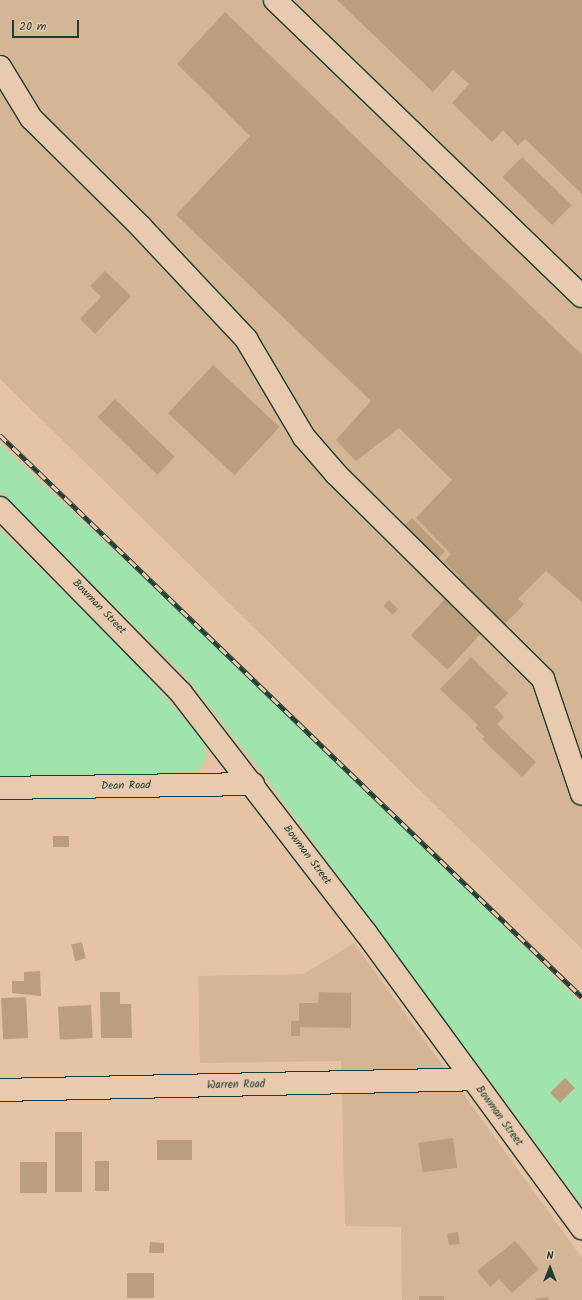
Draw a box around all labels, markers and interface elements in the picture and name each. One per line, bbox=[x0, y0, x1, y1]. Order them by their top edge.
scale bar bbox=[14, 12, 81, 38]
text: 20 m bbox=[19, 17, 46, 36]
street label: Bowman Street bbox=[69, 577, 129, 637]
street label: Dean Road bbox=[101, 779, 151, 793]
street label: Bowman Street bbox=[280, 822, 334, 888]
street label: Warren Road bbox=[207, 1078, 265, 1092]
street label: Bowman Street bbox=[473, 1083, 525, 1149]
text: N bbox=[547, 1247, 553, 1265]
north arrow bbox=[530, 1248, 570, 1288]

